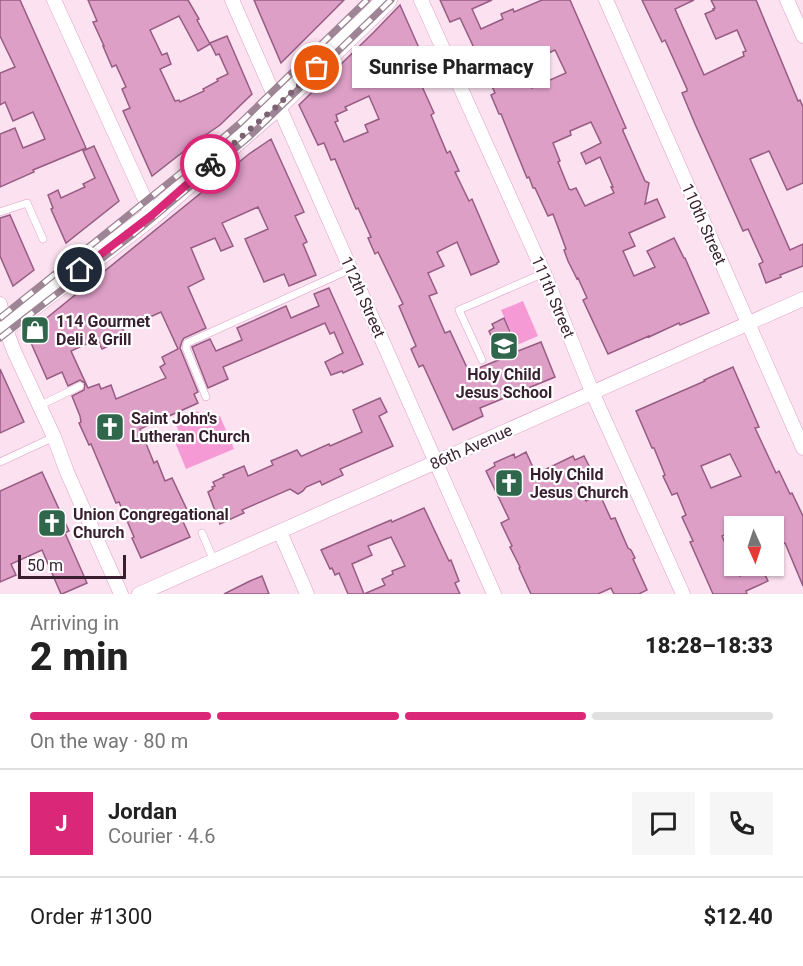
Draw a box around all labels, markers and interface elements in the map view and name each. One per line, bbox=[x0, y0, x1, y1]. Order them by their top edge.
pin bbox=[291, 42, 342, 93]
callout: Sunrise Pharmacy bbox=[353, 47, 551, 89]
icon: bag bbox=[300, 51, 333, 84]
text: Sunrise Pharmacy bbox=[369, 55, 533, 79]
courier bbox=[180, 134, 240, 194]
icon: bike bbox=[194, 148, 227, 181]
street label: 110th Street bbox=[678, 180, 730, 268]
pin bbox=[54, 244, 105, 295]
icon: home bbox=[63, 253, 96, 286]
street label: 112th Street bbox=[337, 253, 389, 341]
street label: 111th Street bbox=[527, 253, 579, 341]
place label: 114 Gourmet Deli & Grill bbox=[56, 312, 151, 349]
shop icon: 114 Gourmet Deli & Grill bbox=[19, 314, 51, 346]
school or university icon: Holy Child Jesus School bbox=[488, 330, 520, 362]
place label: Holy Child Jesus School bbox=[456, 365, 552, 402]
place label: Saint John's Lutheran Church bbox=[131, 409, 250, 446]
church icon: Saint John's Lutheran Church bbox=[94, 411, 126, 443]
street label: 86th Avenue bbox=[427, 420, 515, 474]
place label: Holy Child Jesus Church bbox=[530, 465, 628, 502]
church icon: Holy Child Jesus Church bbox=[493, 467, 525, 499]
place label: Union Congregational Church bbox=[73, 505, 229, 542]
church icon: Union Congregational Church bbox=[36, 507, 68, 539]
north arrow bbox=[724, 516, 784, 576]
map controls bbox=[724, 516, 784, 576]
scale bar bbox=[18, 552, 126, 580]
text: 50 m bbox=[27, 556, 63, 575]
text: Arriving in bbox=[30, 611, 119, 635]
text: 18:28–18:33 bbox=[645, 633, 773, 658]
text: 2 min bbox=[30, 634, 128, 680]
text: On the way · 80 m bbox=[30, 729, 188, 753]
button: chat bbox=[632, 792, 695, 855]
button: phone bbox=[710, 792, 773, 855]
text: Jordan bbox=[108, 799, 177, 824]
text: J bbox=[55, 811, 68, 836]
text: Courier · 4.6 bbox=[108, 824, 215, 848]
text: Order #1300 bbox=[30, 904, 152, 929]
text: $12.40 bbox=[704, 904, 773, 929]

